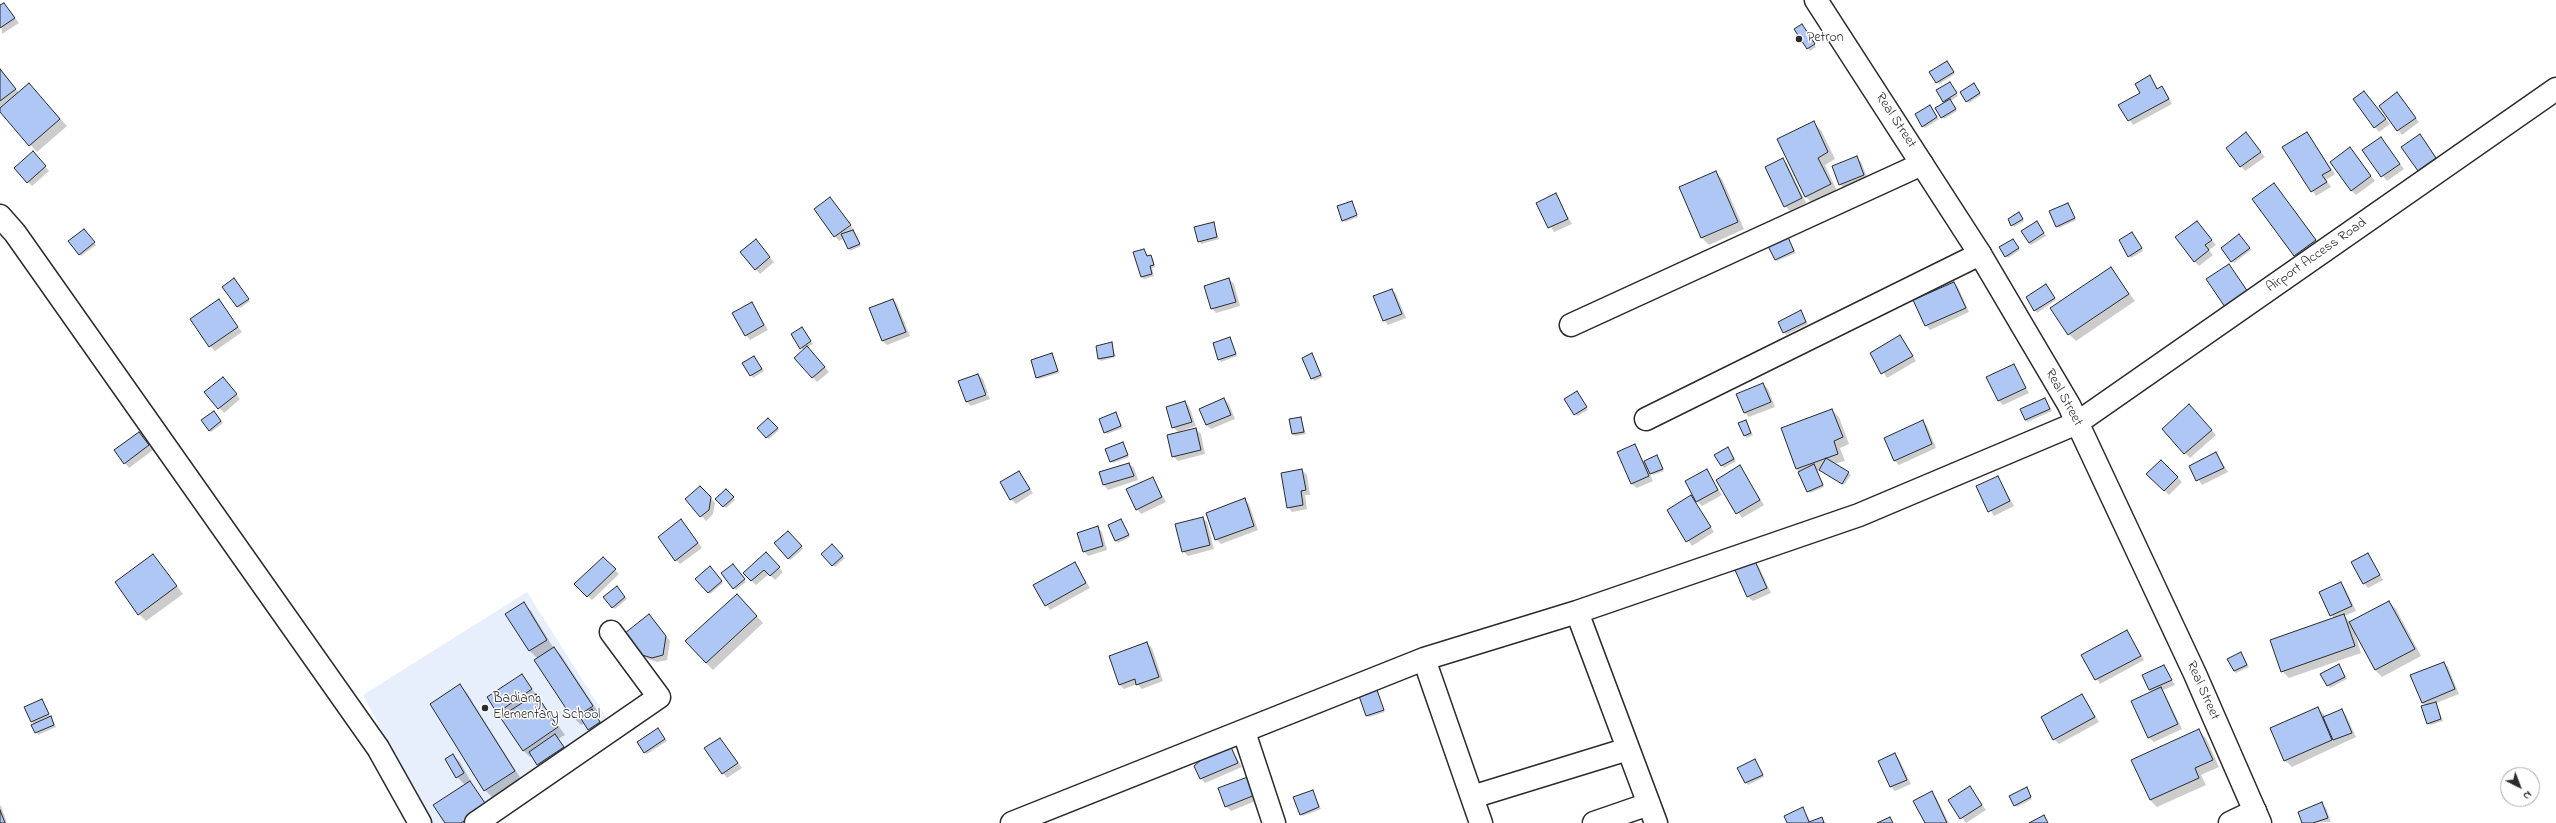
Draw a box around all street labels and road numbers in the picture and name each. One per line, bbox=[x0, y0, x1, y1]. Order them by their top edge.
street label: Real Street bbox=[1871, 90, 1919, 152]
street label: Airport Access Road bbox=[2264, 215, 2370, 297]
street label: Real Street bbox=[2040, 367, 2086, 429]
street label: Real Street bbox=[2182, 659, 2222, 723]

